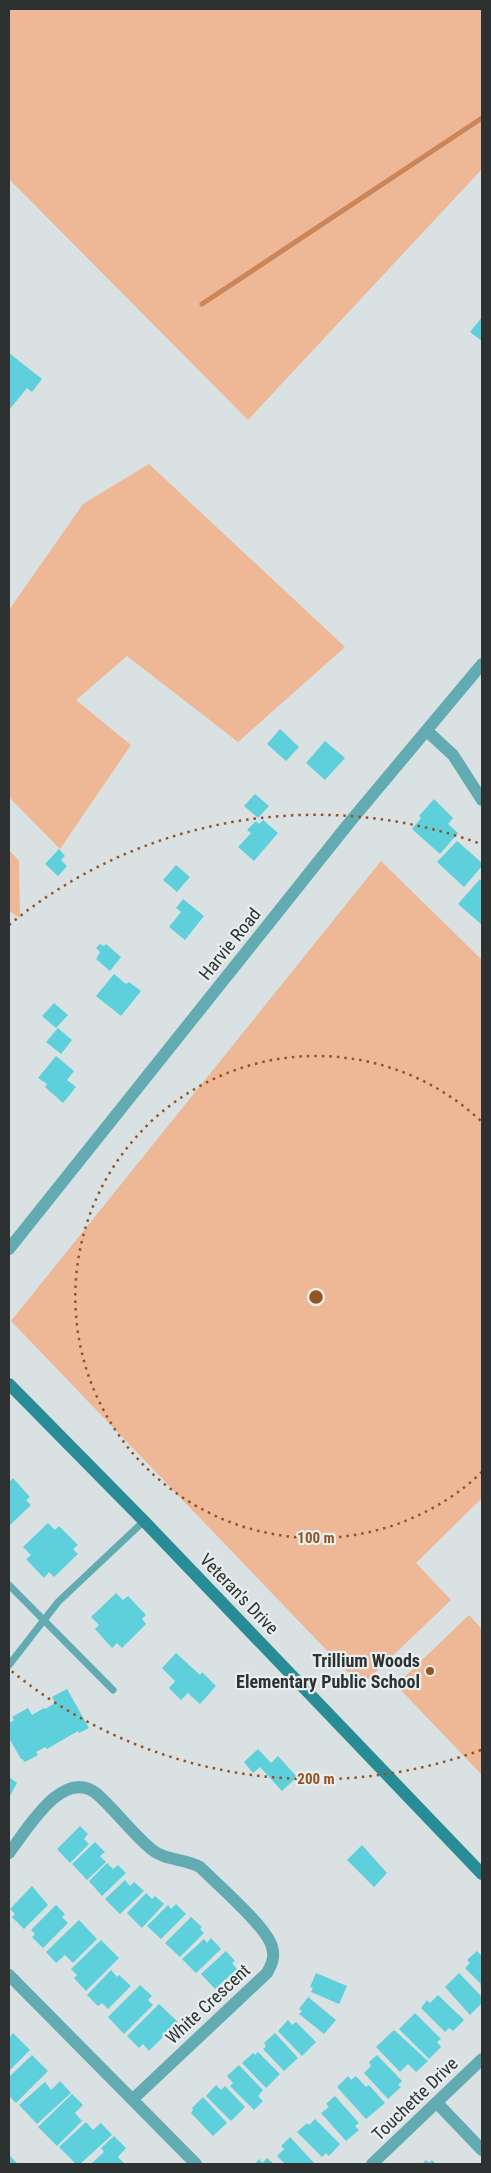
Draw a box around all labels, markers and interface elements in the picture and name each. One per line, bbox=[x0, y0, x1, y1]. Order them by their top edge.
street label: Harvie Road bbox=[194, 904, 265, 984]
centre of rings bbox=[307, 1288, 325, 1306]
text: 100 m bbox=[297, 1529, 335, 1547]
street label: Veteran's Drive bbox=[196, 1549, 283, 1638]
place label: Trillium Woods Elementary Public School bbox=[236, 1650, 420, 1692]
marker: Trillium Woods Elementary Public School bbox=[424, 1665, 436, 1677]
text: 200 m bbox=[297, 1770, 335, 1788]
street label: White Crescent bbox=[161, 1959, 254, 2048]
street label: Touchette Drive bbox=[368, 2053, 462, 2145]

